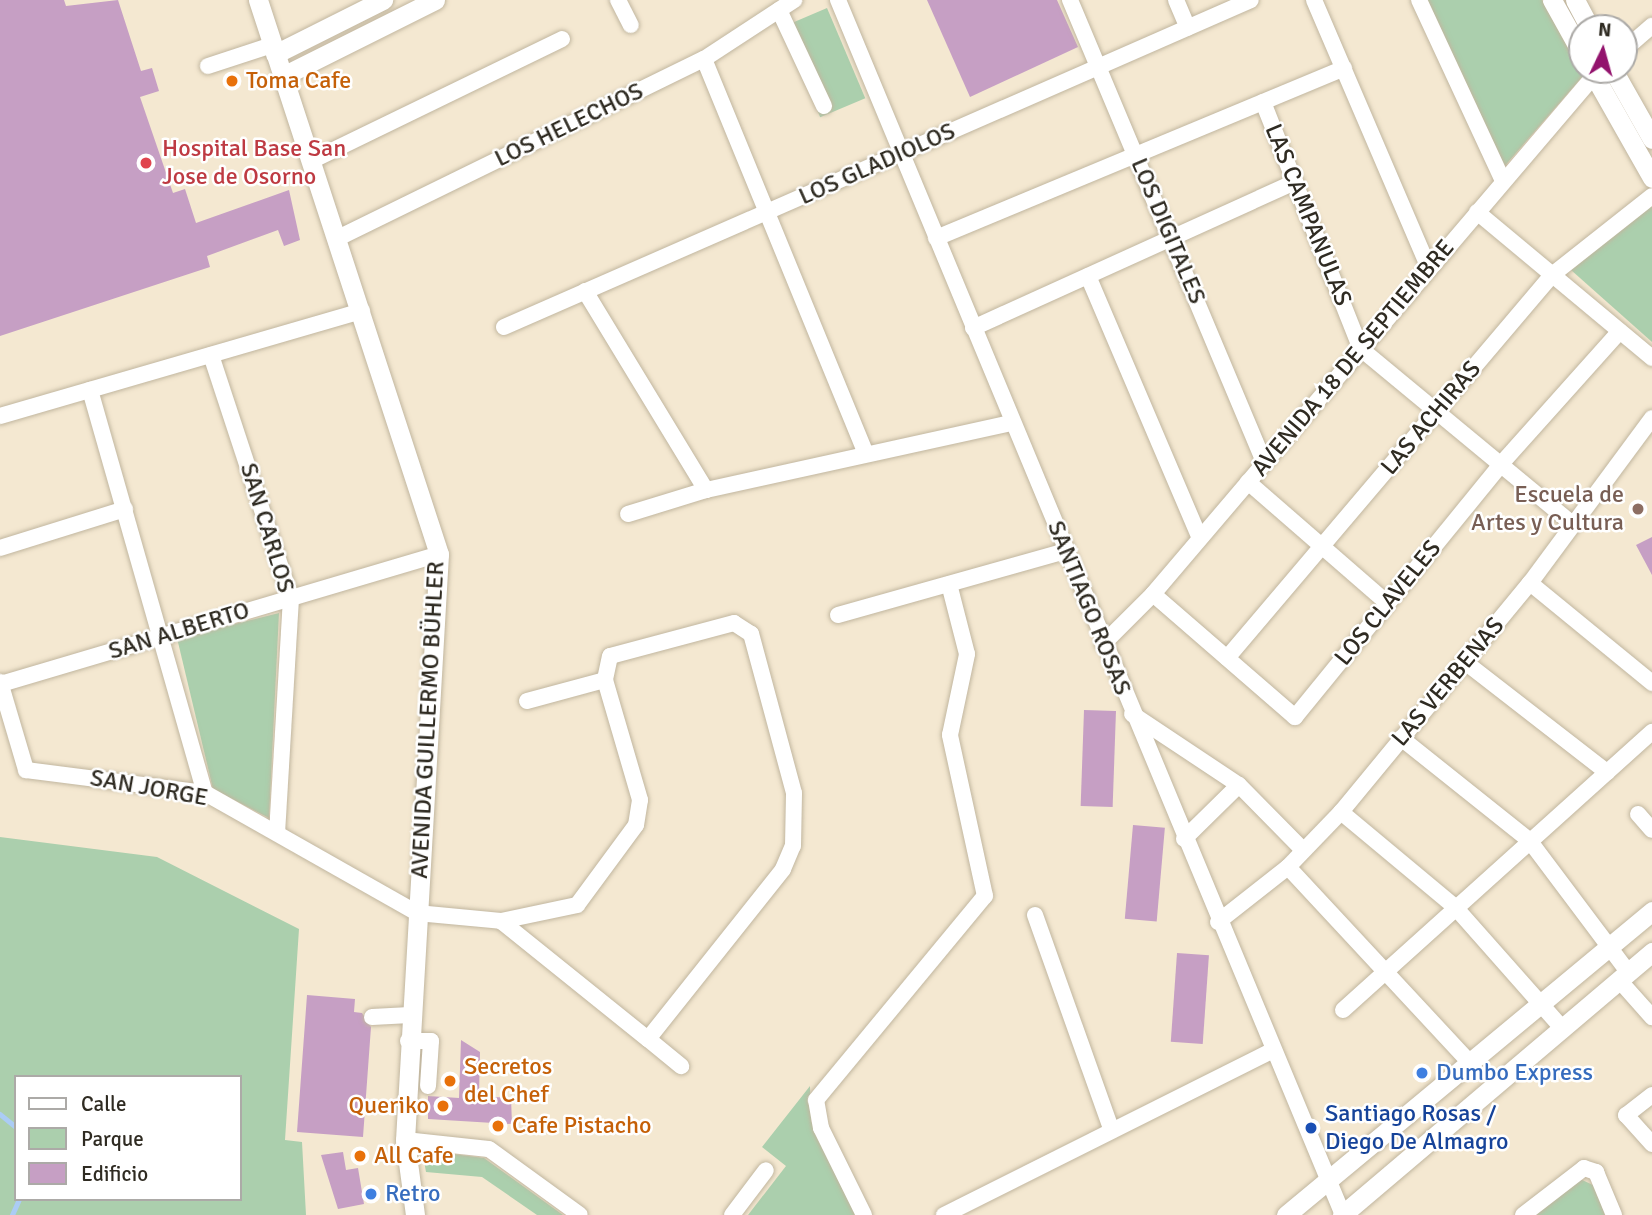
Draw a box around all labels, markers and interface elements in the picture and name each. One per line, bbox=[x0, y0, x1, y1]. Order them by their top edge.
north arrow bbox=[1568, 14, 1638, 84]
text: N bbox=[1597, 18, 1612, 43]
place label: Toma Cafe bbox=[246, 67, 351, 95]
marker: Toma Cafe bbox=[224, 73, 240, 89]
street label: LOS HELECHOS bbox=[490, 77, 648, 173]
street label: LOS GLADIOLOS bbox=[794, 117, 960, 211]
street label: LAS CAMPANULAS bbox=[1258, 120, 1358, 310]
place label: Hospital Base San Jose de Osorno bbox=[162, 135, 346, 191]
marker: Hospital Base San Jose de Osorno bbox=[136, 153, 156, 173]
street label: LOS DIGITALES bbox=[1124, 154, 1212, 308]
street label: AVENIDA 18 DE SEPTIEMBRE bbox=[1246, 234, 1460, 482]
street label: LAS ACHIRAS bbox=[1375, 355, 1487, 481]
street label: SAN CARLOS bbox=[234, 460, 300, 596]
place label: Escuela de Artes y Cultura bbox=[1471, 481, 1624, 537]
marker: Escuela de Artes y Cultura bbox=[1630, 501, 1646, 517]
street label: SANTIAGO ROSAS bbox=[1041, 517, 1137, 699]
street label: LOS CLAVELES bbox=[1329, 534, 1447, 672]
street label: AVENIDA GUILLERMO BÜHLER bbox=[405, 560, 451, 880]
street label: SAN ALBERTO bbox=[105, 596, 253, 666]
street label: LAS VERBENAS bbox=[1386, 612, 1510, 752]
street label: SAN JORGE bbox=[88, 763, 210, 813]
place label: Secretos del Chef bbox=[464, 1053, 552, 1109]
place label: Dumbo Express bbox=[1436, 1059, 1593, 1087]
marker: Dumbo Express bbox=[1414, 1065, 1430, 1081]
marker: Secretos del Chef bbox=[442, 1073, 458, 1089]
legend bbox=[14, 1075, 242, 1201]
text: Calle bbox=[81, 1091, 127, 1117]
place label: Queriko bbox=[348, 1092, 429, 1120]
marker: Queriko bbox=[435, 1098, 451, 1114]
place label: Santiago Rosas / Diego De Almagro bbox=[1325, 1100, 1509, 1156]
place label: Cafe Pistacho bbox=[512, 1112, 652, 1140]
marker: Cafe Pistacho bbox=[490, 1118, 506, 1134]
marker: Santiago Rosas / Diego De Almagro bbox=[1303, 1120, 1319, 1136]
text: Parque bbox=[81, 1126, 144, 1152]
place label: All Cafe bbox=[374, 1142, 454, 1170]
marker: All Cafe bbox=[352, 1148, 368, 1164]
text: Edificio bbox=[81, 1161, 148, 1187]
place label: Retro bbox=[385, 1180, 440, 1208]
marker: Retro bbox=[363, 1186, 379, 1202]

